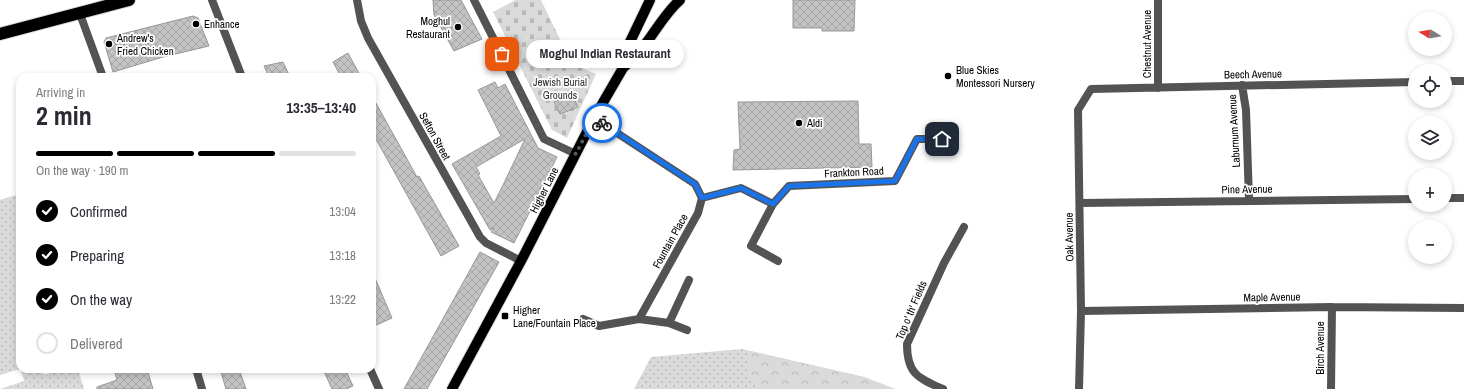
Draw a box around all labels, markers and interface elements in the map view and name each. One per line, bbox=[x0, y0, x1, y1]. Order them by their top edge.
street label: Chestnut Avenue bbox=[1140, 10, 1154, 78]
north arrow bbox=[1408, 12, 1452, 56]
map controls bbox=[1408, 12, 1452, 264]
place label: Moghul Restaurant bbox=[406, 14, 450, 41]
place label: Enhance bbox=[204, 17, 240, 31]
marker: Enhance bbox=[191, 19, 201, 29]
marker: Moghul Restaurant bbox=[453, 22, 463, 32]
place label: Andrew's Fried Chicken bbox=[116, 31, 174, 58]
pin bbox=[485, 37, 519, 71]
marker: Andrew's Fried Chicken bbox=[104, 39, 114, 49]
callout: Moghul Indian Restaurant bbox=[526, 40, 684, 68]
icon: bag bbox=[491, 43, 513, 65]
text: Moghul Indian Restaurant bbox=[540, 45, 670, 62]
place label: Blue Skies Montessori Nursery bbox=[956, 63, 1035, 90]
button: locate bbox=[1408, 64, 1452, 108]
street label: Beech Avenue bbox=[1224, 66, 1282, 82]
marker: Blue Skies Montessori Nursery bbox=[943, 71, 953, 81]
park label: Jewish Burial Grounds bbox=[533, 75, 587, 102]
text: Arriving in bbox=[36, 84, 85, 101]
street label: Laburnum Avenue bbox=[1225, 94, 1243, 168]
text: 13:35–13:40 bbox=[286, 97, 356, 118]
text: 2 min bbox=[36, 98, 92, 133]
courier bbox=[582, 103, 622, 143]
street label: Sefton Street bbox=[416, 110, 454, 163]
icon: bike bbox=[591, 112, 613, 134]
place label: Aldi bbox=[806, 116, 823, 130]
button: layers bbox=[1408, 116, 1452, 160]
marker: Aldi bbox=[794, 118, 804, 128]
pin bbox=[925, 122, 959, 156]
icon: home bbox=[931, 128, 953, 150]
text: On the way · 190 m bbox=[36, 162, 128, 179]
street label: Frankton Road bbox=[824, 163, 884, 181]
street label: Higher Lane bbox=[526, 165, 562, 215]
button: + bbox=[1408, 168, 1452, 212]
street label: Pine Avenue bbox=[1221, 182, 1273, 196]
icon: check bbox=[36, 200, 58, 222]
text: Confirmed bbox=[70, 201, 127, 222]
text: 13:04 bbox=[329, 203, 356, 220]
street label: Fountain Place bbox=[649, 211, 691, 271]
street label: Oak Avenue bbox=[1062, 212, 1076, 262]
button: − bbox=[1408, 220, 1452, 264]
icon: check bbox=[36, 244, 58, 266]
text: Preparing bbox=[70, 245, 124, 266]
text: 13:18 bbox=[329, 247, 356, 264]
street label: Top o' th' Fields bbox=[892, 278, 930, 342]
icon: check bbox=[36, 288, 58, 310]
text: On the way bbox=[70, 289, 132, 310]
street label: Maple Avenue bbox=[1243, 290, 1301, 304]
text: 13:22 bbox=[329, 291, 356, 308]
place label: Higher Lane/Fountain Place bbox=[513, 303, 596, 330]
marker: Higher Lane/Fountain Place bbox=[500, 311, 510, 321]
street label: Birch Avenue bbox=[1313, 321, 1327, 375]
text: Delivered bbox=[70, 333, 123, 354]

